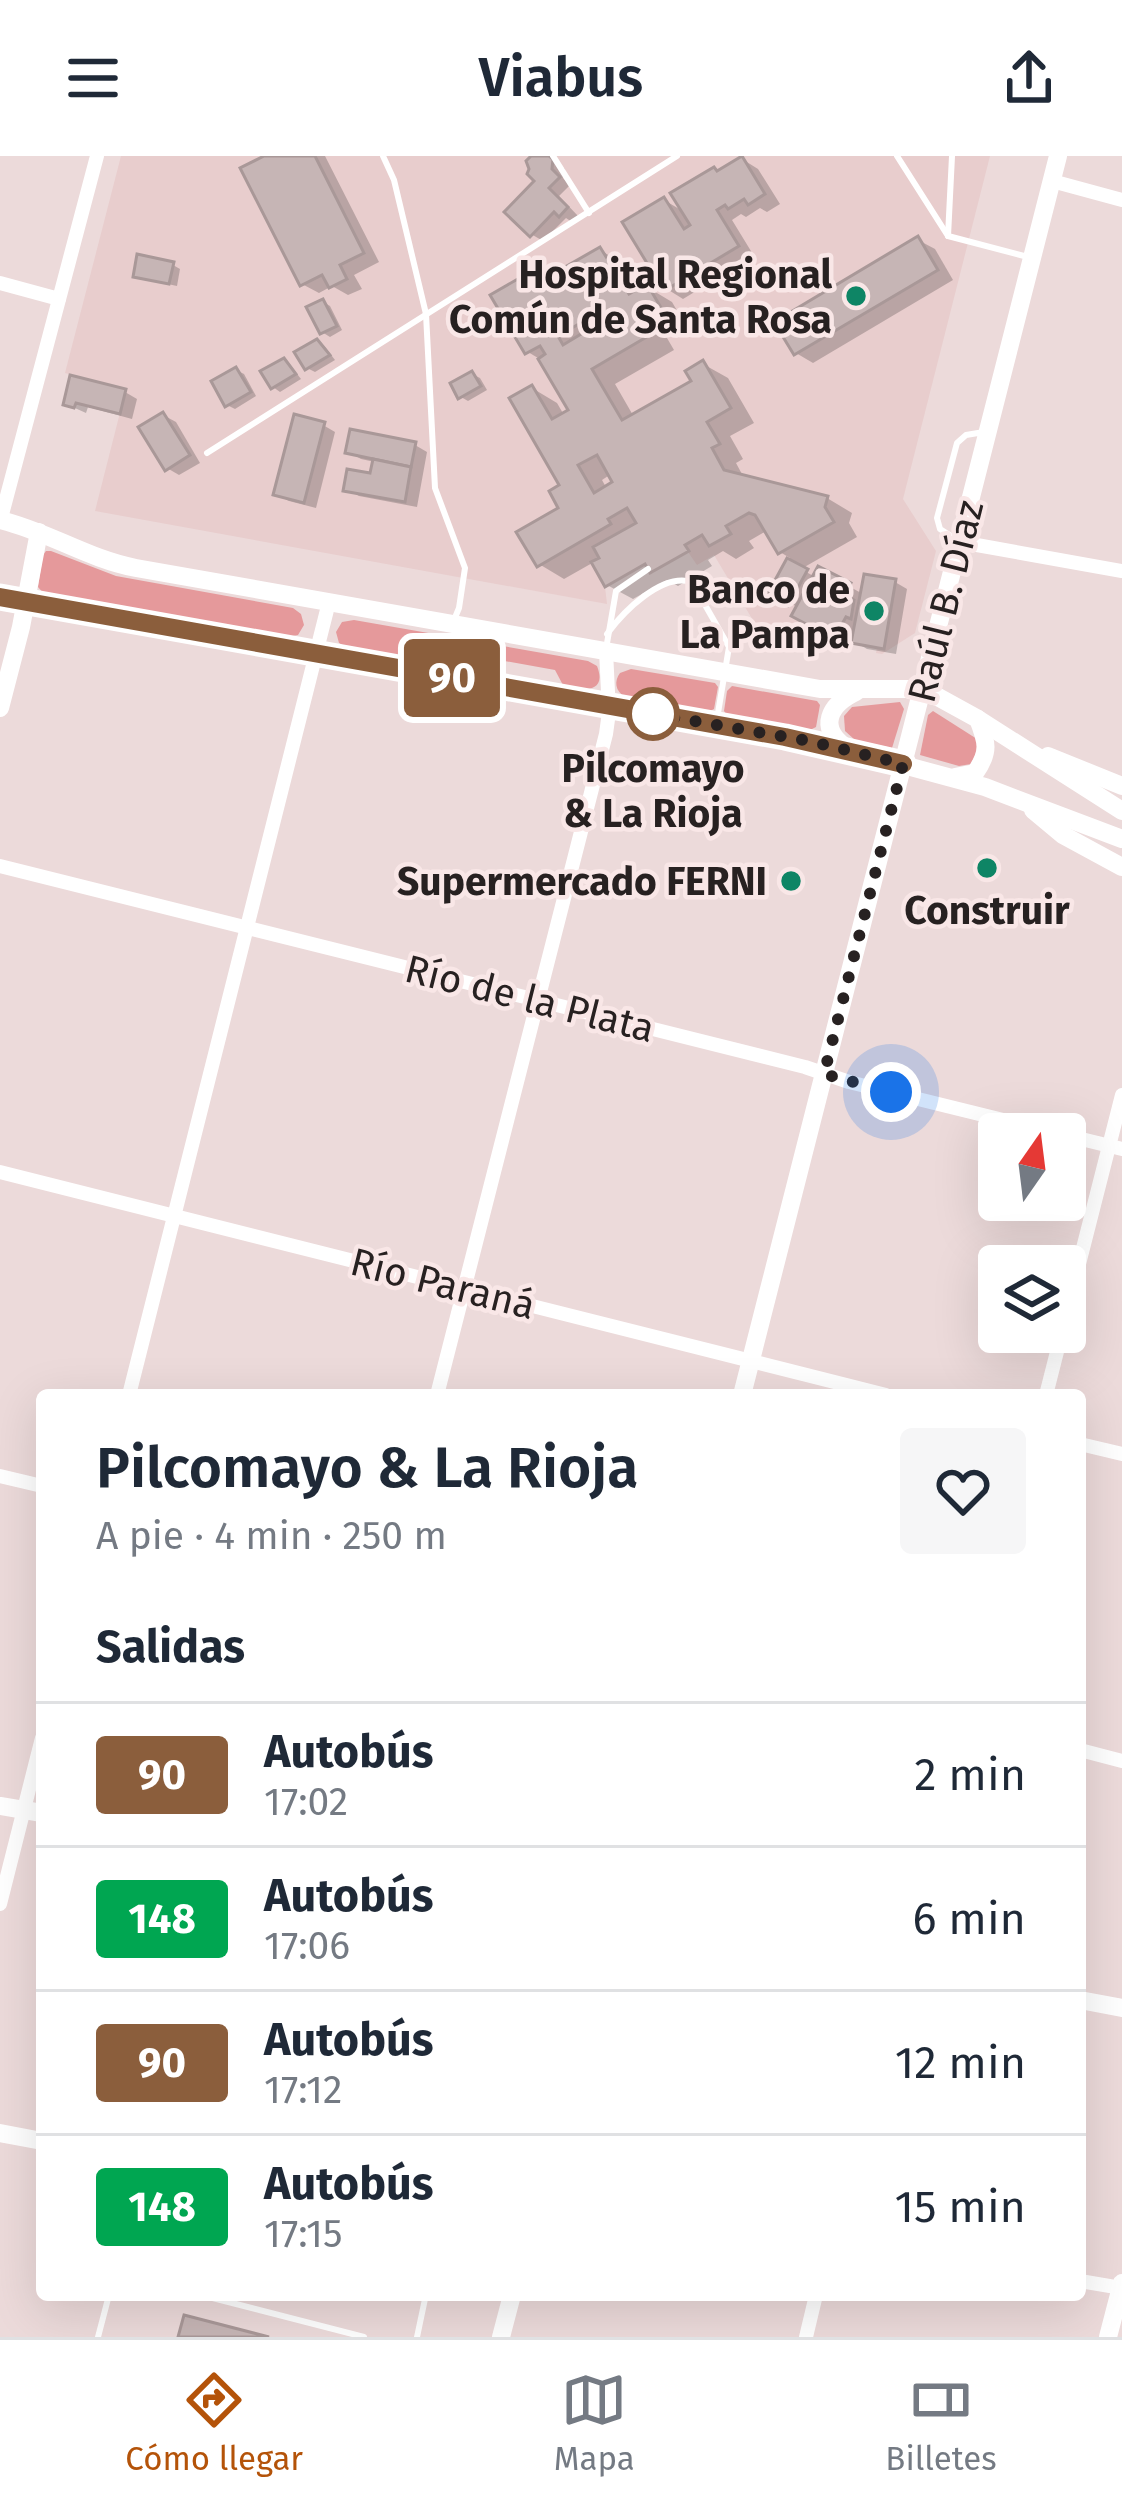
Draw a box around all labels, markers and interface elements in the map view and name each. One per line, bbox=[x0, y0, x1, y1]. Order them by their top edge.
icon: menu bbox=[60, 45, 126, 111]
icon: share bbox=[996, 45, 1062, 111]
text: Viabus bbox=[479, 46, 643, 110]
place label: Hospital Regional Común de Santa Rosa bbox=[449, 252, 832, 343]
marker: Hospital Regional Común de Santa Rosa bbox=[843, 283, 869, 309]
street label: Raúl B. Díaz bbox=[899, 495, 993, 707]
place label: Banco de La Pampa bbox=[680, 567, 850, 658]
marker: Banco de La Pampa bbox=[861, 598, 887, 624]
line badge: 90 bbox=[398, 639, 506, 717]
text: 90 bbox=[428, 653, 476, 703]
marker: Pilcomayo & La Rioja bbox=[628, 689, 678, 739]
place label: Pilcomayo & La Rioja bbox=[562, 746, 744, 837]
marker: Construir bbox=[974, 855, 1000, 881]
place label: Supermercado FERNI bbox=[397, 859, 767, 905]
marker: Supermercado FERNI bbox=[778, 868, 804, 894]
place label: Construir bbox=[904, 888, 1070, 934]
street label: Río de la Plata bbox=[400, 946, 659, 1052]
your location bbox=[861, 1062, 921, 1122]
north arrow bbox=[978, 1113, 1086, 1221]
map controls bbox=[978, 1113, 1086, 1353]
street label: Río Paraná bbox=[346, 1239, 540, 1329]
button: layers bbox=[978, 1245, 1086, 1353]
button: heart bbox=[900, 1428, 1026, 1554]
text: Pilcomayo & La Rioja bbox=[96, 1434, 639, 1502]
text: A pie · 4 min · 250 m bbox=[96, 1513, 447, 1559]
text: Salidas bbox=[96, 1620, 245, 1674]
text: Autobús bbox=[264, 1725, 433, 1779]
text: 2 min bbox=[914, 1748, 1026, 1802]
text: 90 bbox=[138, 1750, 186, 1800]
text: 17:02 bbox=[264, 1779, 348, 1825]
text: Autobús bbox=[264, 1869, 433, 1923]
text: 6 min bbox=[912, 1892, 1026, 1946]
text: 148 bbox=[128, 1894, 196, 1944]
text: 17:06 bbox=[264, 1923, 350, 1969]
text: Autobús bbox=[264, 2013, 433, 2067]
text: 12 min bbox=[895, 2036, 1026, 2090]
text: 90 bbox=[138, 2038, 186, 2088]
text: 17:12 bbox=[264, 2067, 342, 2113]
text: Autobús bbox=[264, 2157, 433, 2211]
text: 15 min bbox=[894, 2180, 1026, 2234]
text: 148 bbox=[128, 2182, 196, 2232]
text: 17:15 bbox=[264, 2211, 342, 2257]
tab: Cómo llegar bbox=[125, 2367, 303, 2479]
tab: Mapa bbox=[554, 2367, 635, 2479]
tab: Billetes bbox=[885, 2367, 997, 2479]

